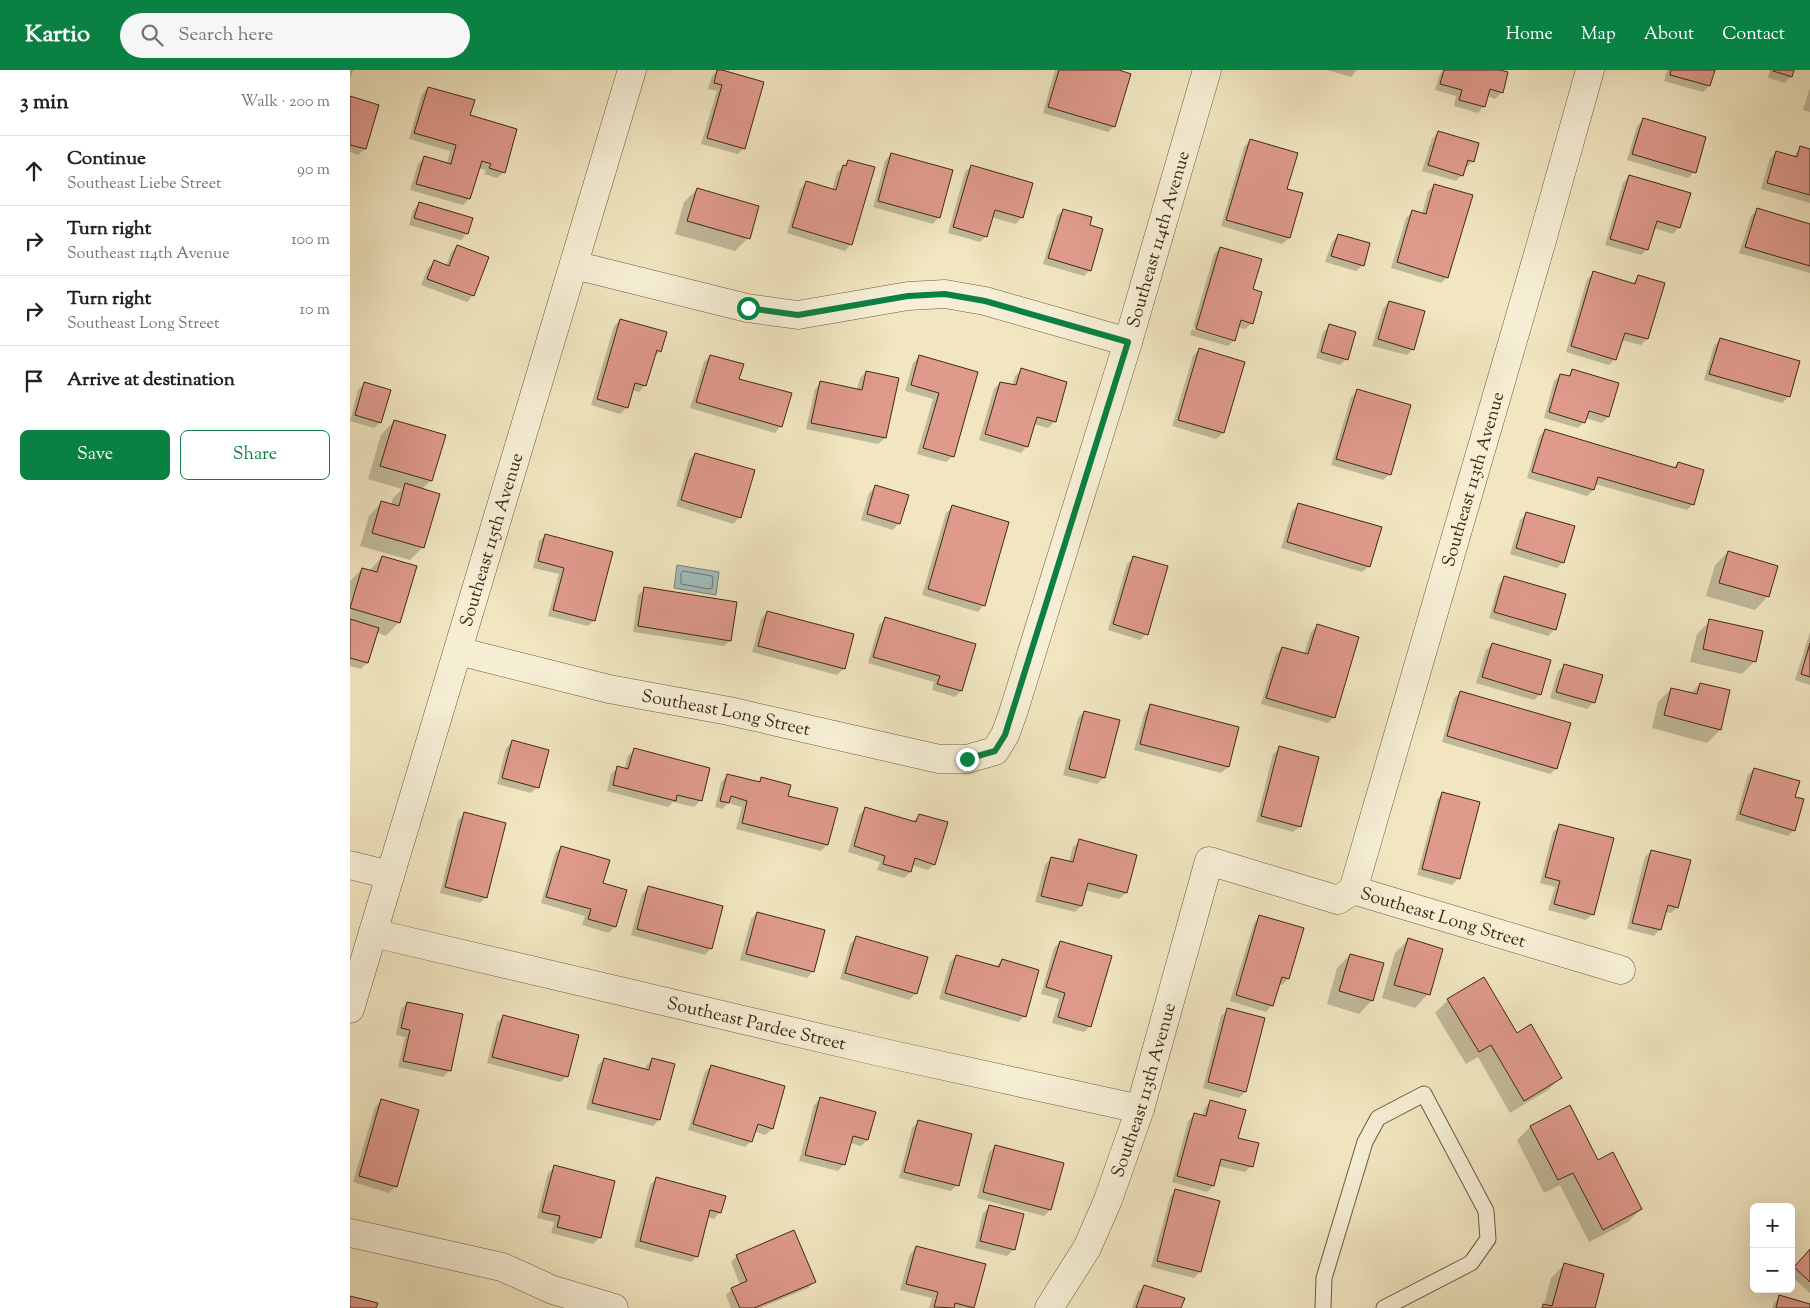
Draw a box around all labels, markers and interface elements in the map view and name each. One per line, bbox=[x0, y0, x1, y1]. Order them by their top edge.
search box bbox=[120, 13, 470, 58]
text: Kartio bbox=[25, 18, 90, 52]
icon: search bbox=[138, 21, 166, 49]
text: Search here bbox=[178, 22, 273, 49]
text: Home bbox=[1506, 22, 1553, 48]
text: Map bbox=[1581, 22, 1616, 48]
text: About bbox=[1644, 22, 1694, 48]
text: Contact bbox=[1722, 22, 1785, 48]
text: 3 min bbox=[20, 88, 69, 118]
text: Walk · 200 m bbox=[241, 91, 330, 114]
text: Continue bbox=[67, 146, 146, 173]
street label: Southeast 114th Avenue bbox=[1122, 148, 1198, 331]
icon: ahead bbox=[20, 157, 48, 185]
text: 90 m bbox=[297, 159, 330, 182]
text: Southeast Liebe Street bbox=[67, 173, 222, 196]
text: Turn right bbox=[67, 216, 151, 243]
icon: right bbox=[20, 227, 48, 255]
text: 100 m bbox=[291, 229, 330, 252]
text: Southeast 114th Avenue bbox=[67, 243, 230, 266]
text: Turn right bbox=[67, 286, 151, 313]
icon: right bbox=[20, 297, 48, 325]
route start bbox=[737, 297, 760, 320]
text: 10 m bbox=[300, 299, 330, 322]
text: Southeast Long Street bbox=[67, 313, 219, 336]
icon: arrive bbox=[20, 367, 48, 395]
text: Arrive at destination bbox=[67, 367, 235, 394]
street label: Southeast 113th Avenue bbox=[1437, 389, 1512, 570]
button: Save bbox=[20, 430, 170, 480]
button: Share bbox=[180, 430, 330, 480]
street label: Southeast 115th Avenue bbox=[454, 450, 531, 630]
street label: Southeast Long Street bbox=[639, 684, 812, 744]
route end bbox=[956, 748, 979, 771]
street label: Southeast Long Street bbox=[1357, 882, 1528, 956]
street label: Southeast Pardee Street bbox=[664, 991, 848, 1059]
street label: Southeast 113th Avenue bbox=[1106, 1000, 1184, 1182]
map controls bbox=[1750, 1203, 1795, 1293]
button: + bbox=[1750, 1203, 1795, 1248]
button: − bbox=[1750, 1248, 1795, 1293]

